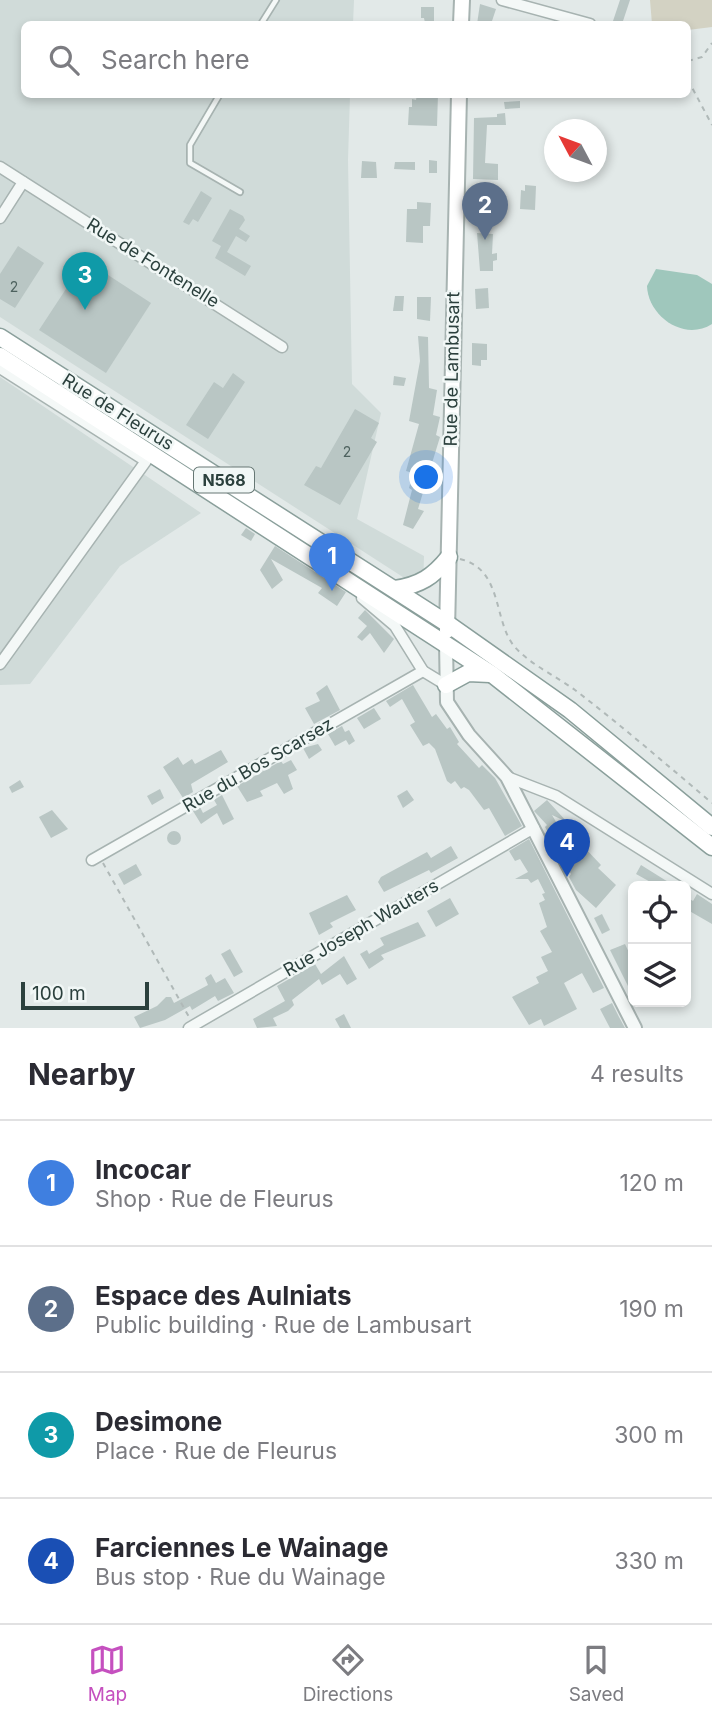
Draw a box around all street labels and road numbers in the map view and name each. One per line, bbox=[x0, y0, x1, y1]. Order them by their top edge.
street label: Rue de Fontenelle bbox=[83, 213, 223, 312]
street label: Rue de Lambusart bbox=[440, 291, 463, 446]
street label: Rue de Fleurus bbox=[59, 369, 178, 454]
road number: N568 bbox=[194, 467, 254, 492]
street label: Rue du Bos Scarsez bbox=[179, 713, 337, 816]
street label: Rue Joseph Wauters bbox=[279, 875, 442, 981]

